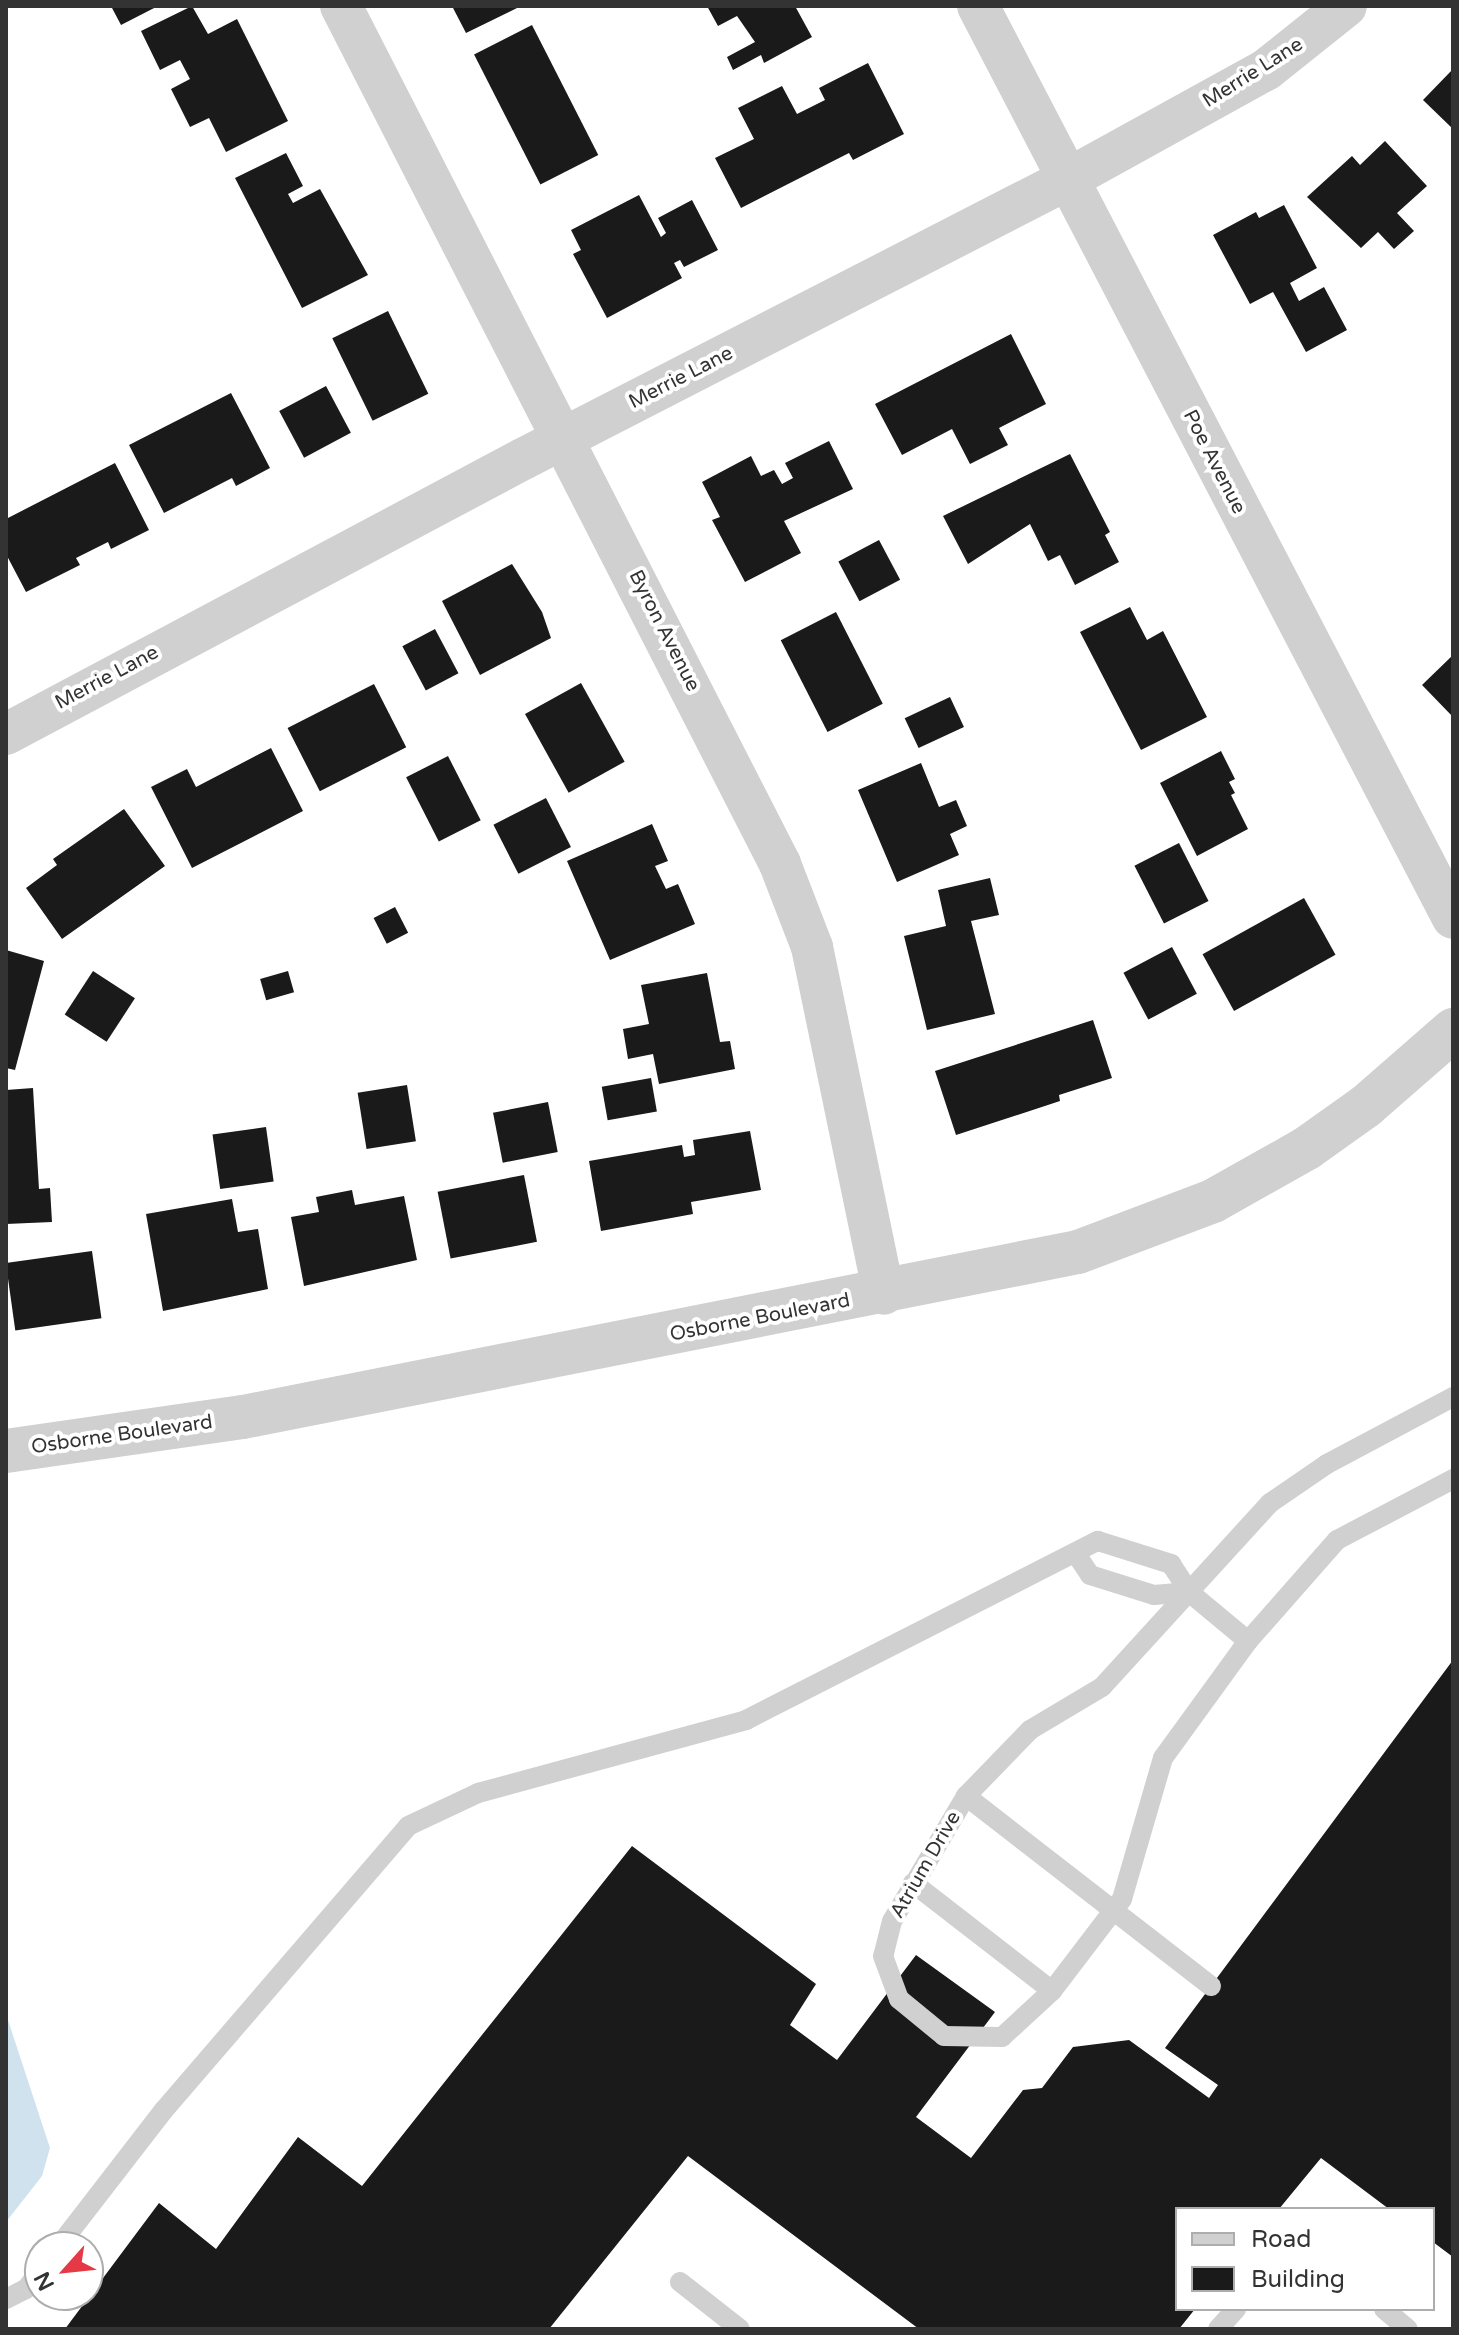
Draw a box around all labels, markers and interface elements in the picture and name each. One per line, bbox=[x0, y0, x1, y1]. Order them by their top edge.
street label: Merrie Lane bbox=[1199, 33, 1307, 113]
street label: Merrie Lane bbox=[625, 342, 737, 414]
street label: Poe Avenue bbox=[1178, 406, 1250, 518]
street label: Byron Avenue bbox=[623, 566, 705, 696]
street label: Merrie Lane bbox=[51, 641, 163, 715]
street label: Osborne Boulevard bbox=[668, 1289, 852, 1347]
street label: Osborne Boulevard bbox=[30, 1410, 214, 1460]
street label: Atrium Drive bbox=[886, 1807, 966, 1923]
legend bbox=[1175, 2207, 1435, 2311]
text: Road bbox=[1251, 2225, 1311, 2254]
north arrow bbox=[24, 2231, 104, 2311]
text: Building bbox=[1251, 2265, 1345, 2294]
text: N bbox=[29, 2267, 60, 2295]

